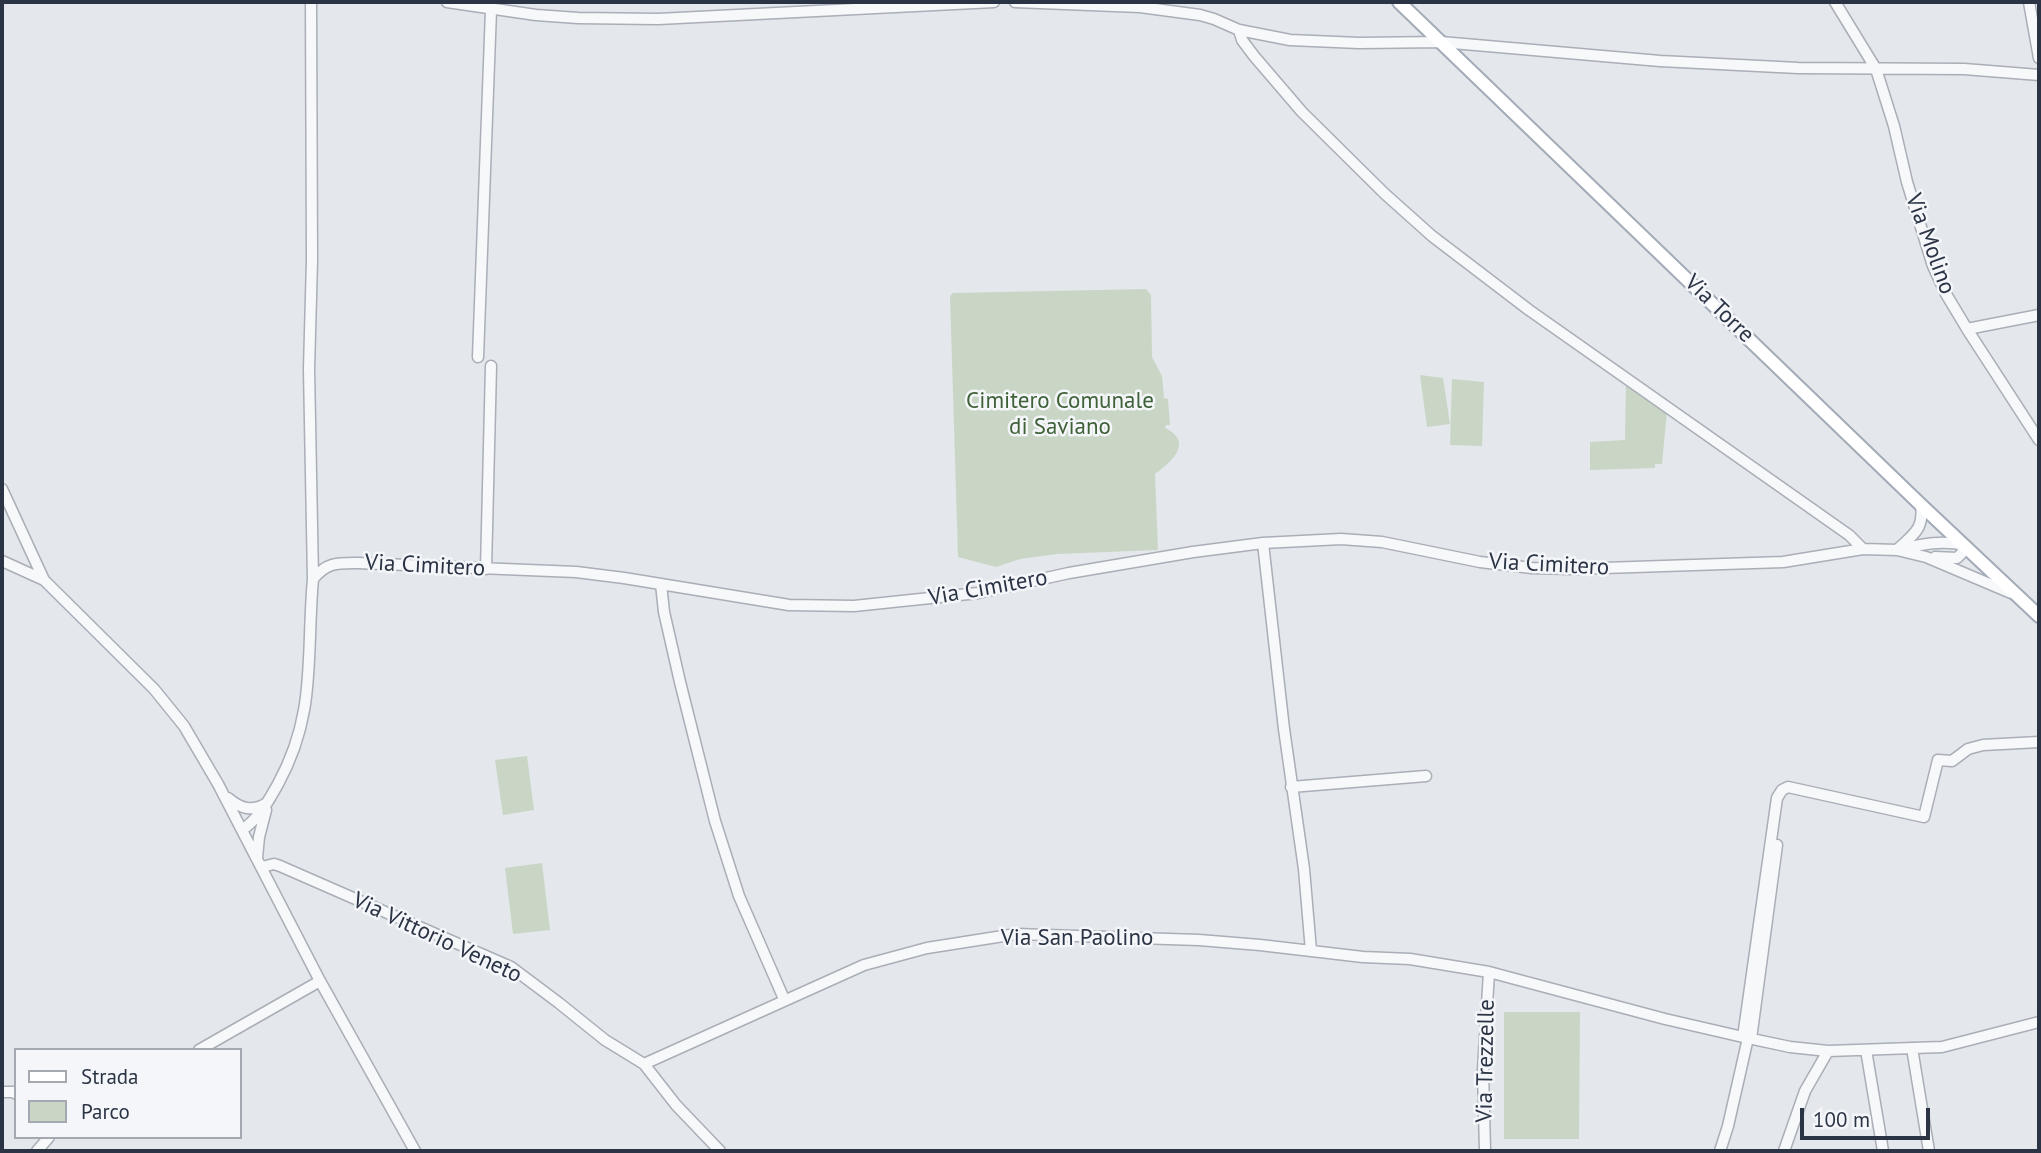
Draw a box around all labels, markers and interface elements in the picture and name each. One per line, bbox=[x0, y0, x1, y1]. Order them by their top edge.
street label: Via Molino bbox=[1899, 190, 1961, 298]
street label: Via Torre bbox=[1678, 269, 1760, 349]
park label: Cimitero Comunale di Saviano bbox=[966, 387, 1154, 441]
street label: Via Cimitero bbox=[1488, 548, 1610, 582]
street label: Via Cimitero bbox=[364, 549, 486, 583]
street label: Via Cimitero bbox=[926, 564, 1050, 612]
street label: Via Vittorio Veneto bbox=[348, 887, 526, 989]
street label: Via San Paolino bbox=[1001, 924, 1153, 952]
street label: Via Trezzelle bbox=[1471, 999, 1501, 1123]
legend bbox=[14, 1048, 242, 1139]
text: Strada bbox=[81, 1063, 139, 1090]
scale bar bbox=[1803, 1094, 1932, 1138]
text: Parco bbox=[81, 1098, 130, 1125]
text: 100 m bbox=[1813, 1106, 1870, 1133]

